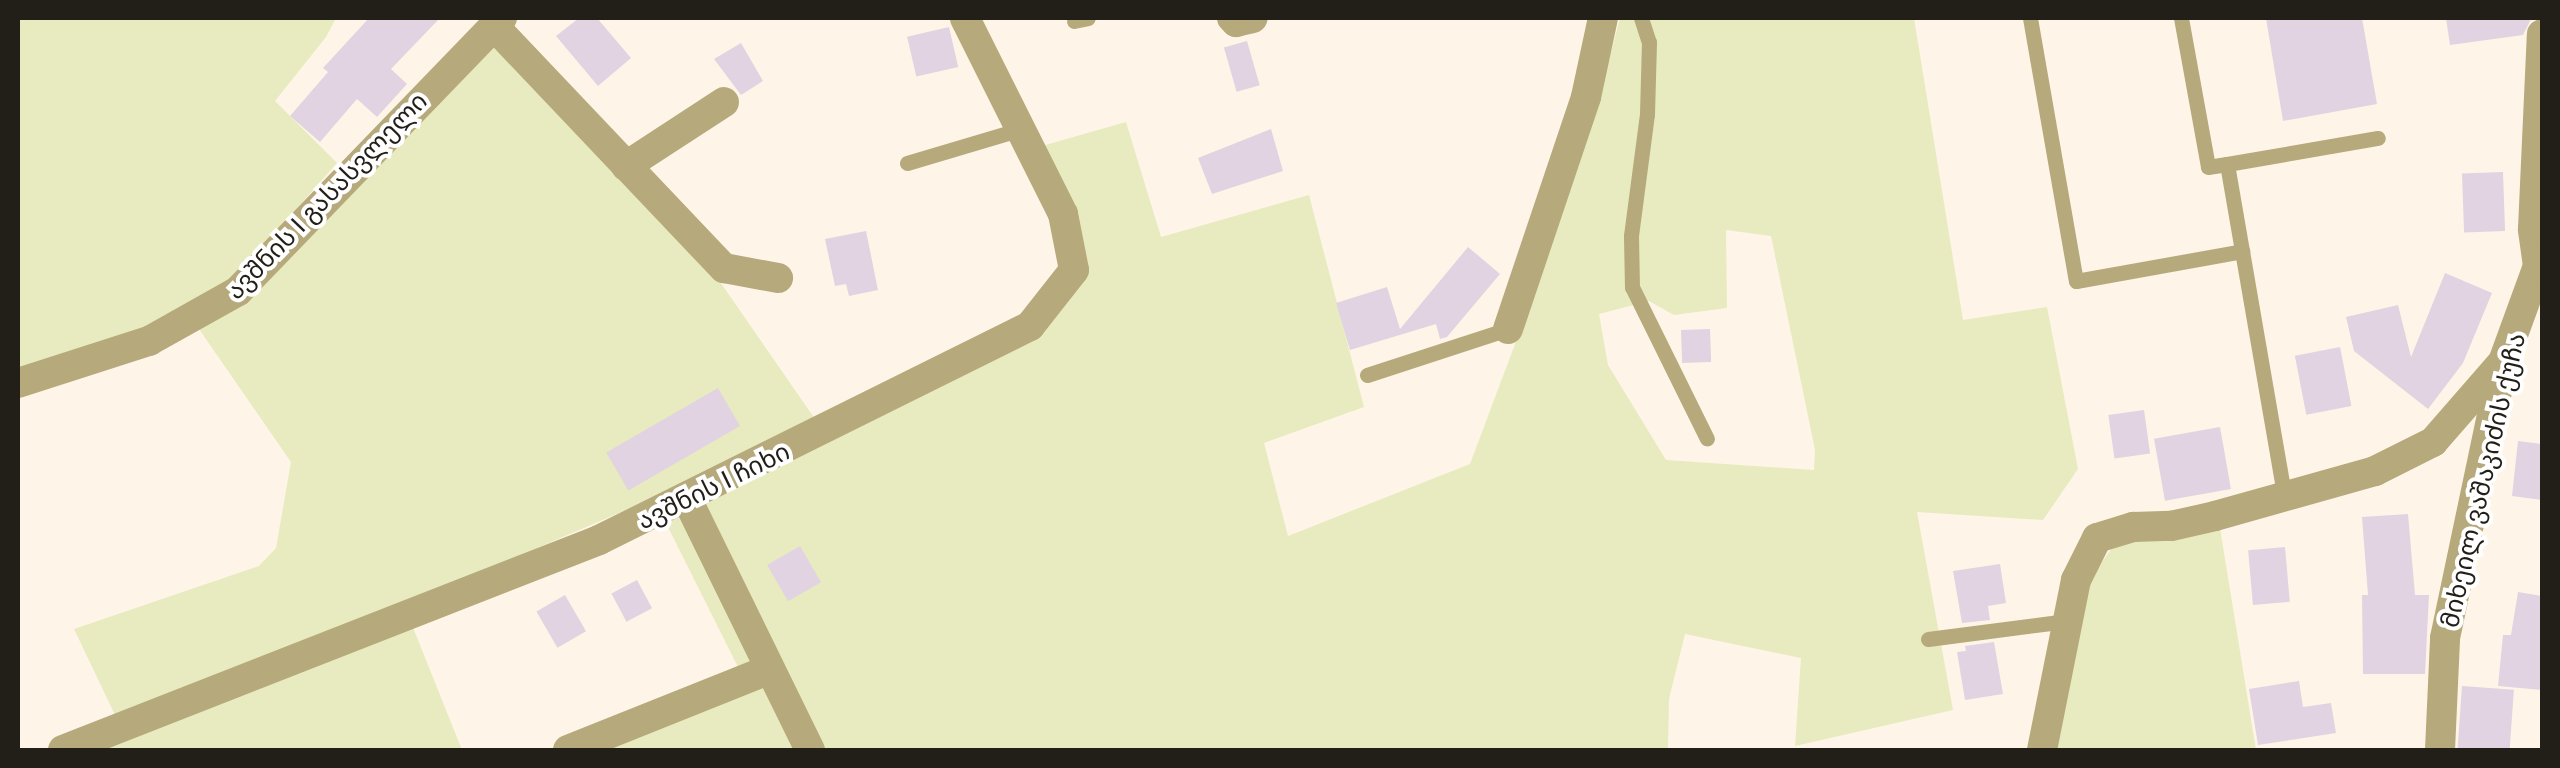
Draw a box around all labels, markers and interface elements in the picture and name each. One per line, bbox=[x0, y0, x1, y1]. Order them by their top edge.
street label: ავშნის I გასასვლელი bbox=[219, 85, 433, 305]
street label: მიხეილ ვაშაკიძის ქუჩა bbox=[2433, 330, 2531, 630]
street label: ავშნის I ჩიხი bbox=[632, 435, 794, 535]

